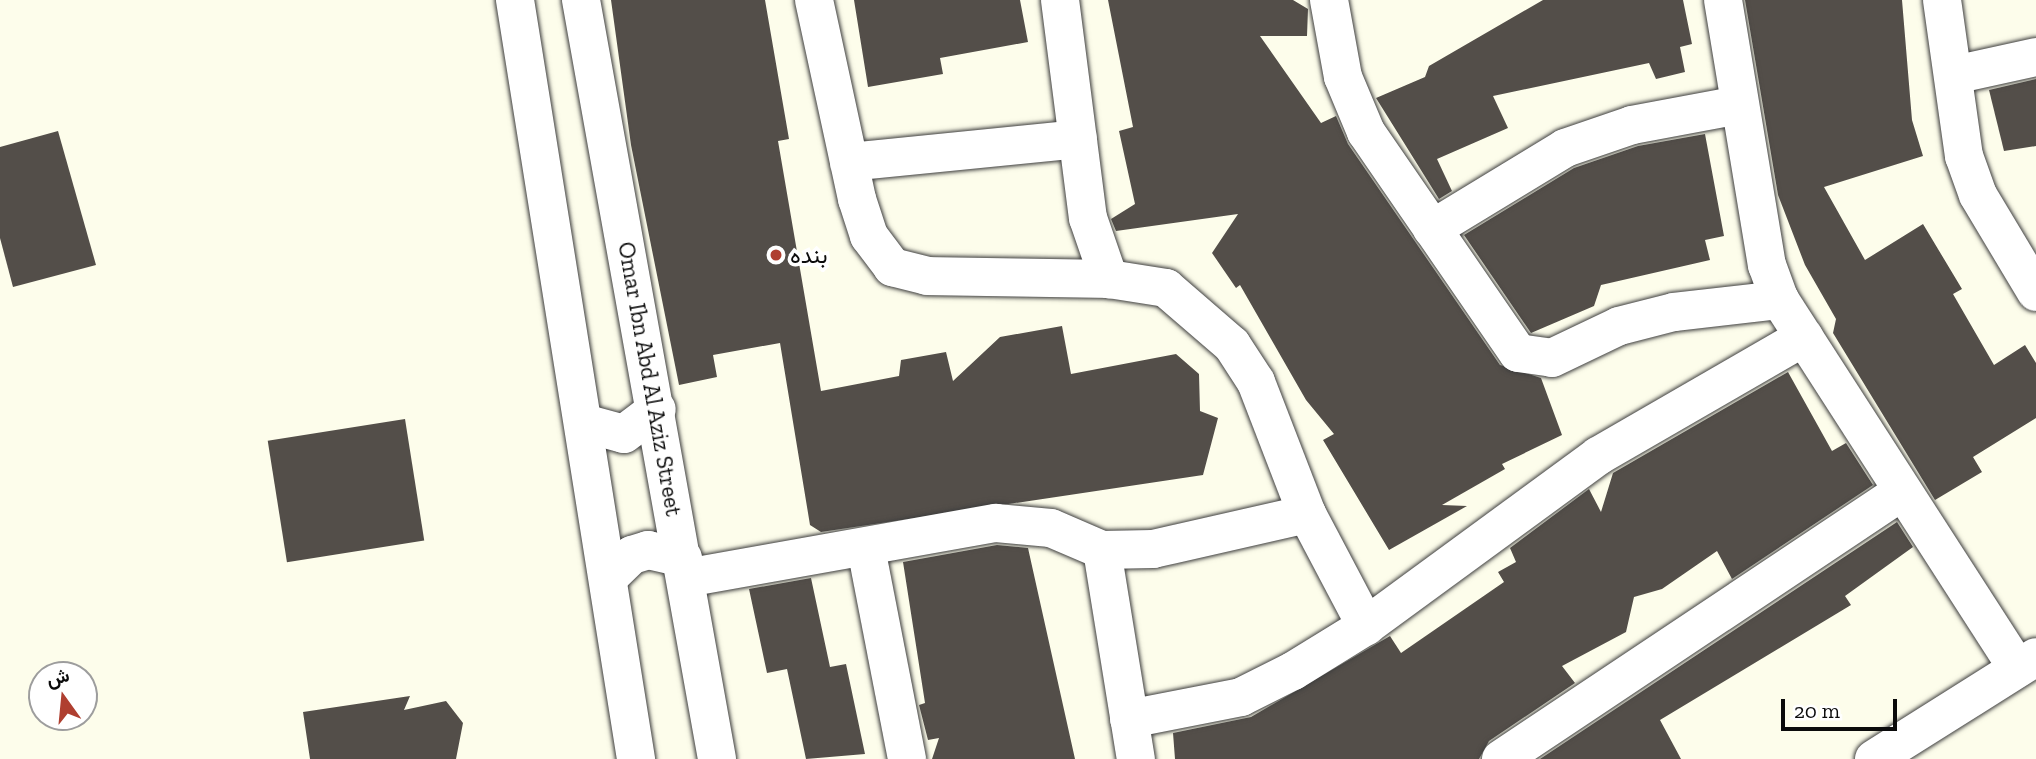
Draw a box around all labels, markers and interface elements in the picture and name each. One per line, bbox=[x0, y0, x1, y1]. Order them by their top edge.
street label: Omar Ibn Abd Al Aziz Street bbox=[612, 238, 688, 520]
place label: بنده bbox=[790, 241, 827, 269]
marker: بنده bbox=[768, 247, 784, 263]
north arrow bbox=[28, 661, 98, 731]
text: ش bbox=[44, 663, 72, 691]
scale bar bbox=[1784, 686, 1899, 730]
text: 20 m bbox=[1794, 698, 1840, 723]

